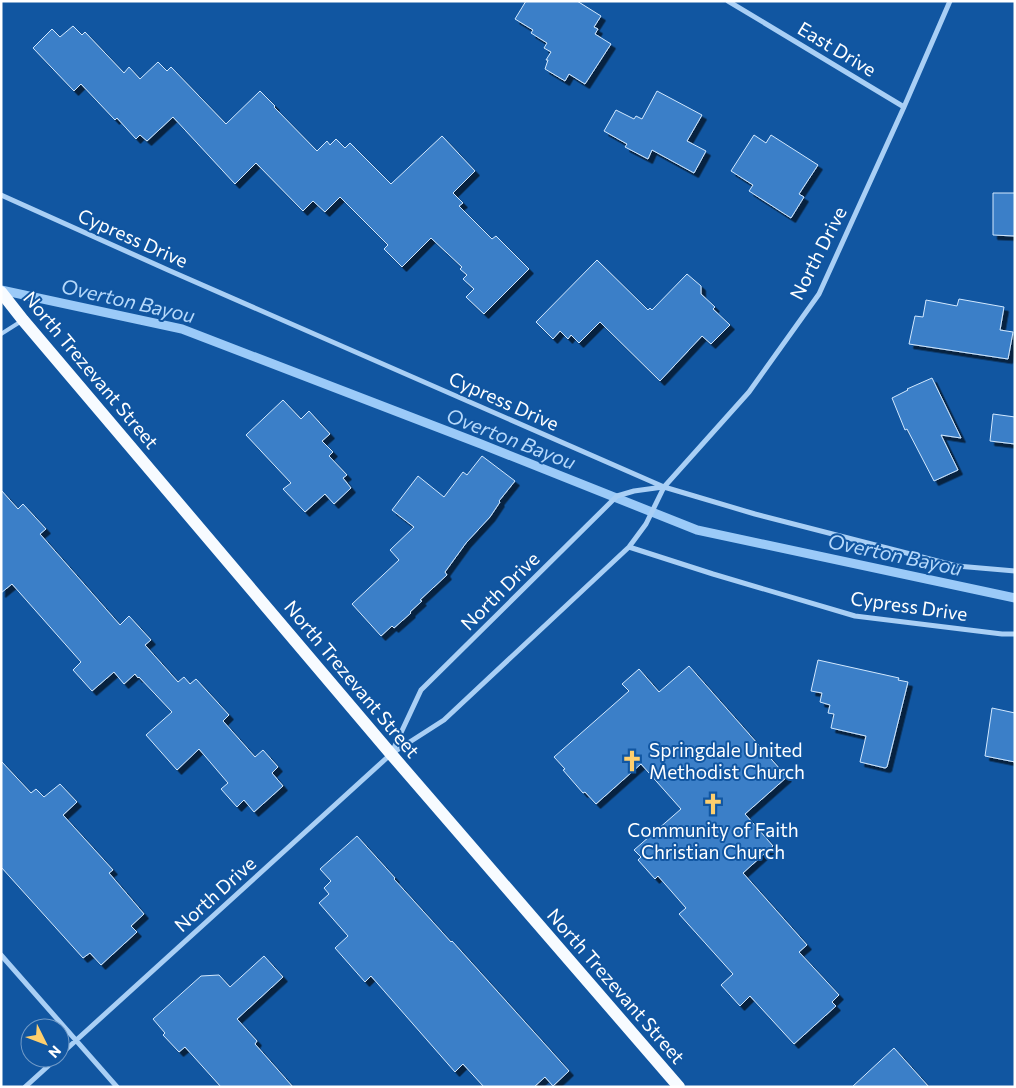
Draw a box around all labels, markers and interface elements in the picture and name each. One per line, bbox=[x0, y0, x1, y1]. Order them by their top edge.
street label: East Drive bbox=[794, 16, 881, 81]
street label: North Drive bbox=[784, 202, 851, 303]
street label: Cypress Drive bbox=[75, 203, 192, 272]
water label: Overton Bayou bbox=[59, 273, 197, 327]
street label: North Trezevant Street bbox=[19, 286, 164, 453]
street label: Cypress Drive bbox=[446, 366, 563, 435]
water label: Overton Bayou bbox=[443, 402, 579, 474]
water label: Overton Bayou bbox=[826, 528, 964, 580]
street label: North Drive bbox=[456, 547, 544, 635]
street label: Cypress Drive bbox=[849, 586, 969, 625]
street label: North Trezevant Street bbox=[280, 595, 425, 762]
place label: Springdale United Methodist Church bbox=[649, 738, 805, 783]
church icon: Springdale United Methodist Church bbox=[619, 748, 645, 774]
church icon: Community of Faith Christian Church bbox=[700, 791, 726, 817]
place label: Community of Faith Christian Church bbox=[627, 818, 799, 863]
street label: North Drive bbox=[169, 851, 260, 936]
street label: North Trezevant Street bbox=[543, 903, 690, 1068]
north arrow bbox=[20, 1018, 70, 1068]
text: N bbox=[45, 1042, 65, 1062]

